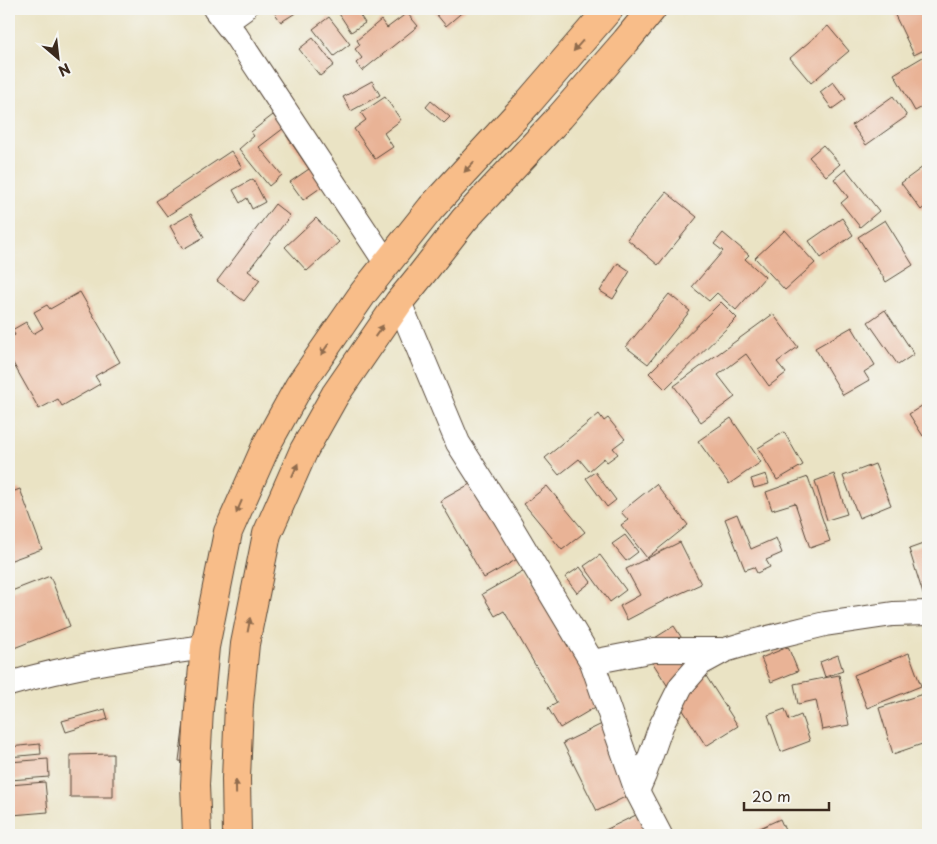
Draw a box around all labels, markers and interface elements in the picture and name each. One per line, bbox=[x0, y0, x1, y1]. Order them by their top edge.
north arrow bbox=[32, 32, 82, 82]
one-way arrow bbox=[572, 40, 583, 53]
text: N bbox=[55, 58, 74, 82]
one-way arrow bbox=[463, 161, 475, 173]
one-way arrow bbox=[374, 324, 384, 338]
one-way arrow bbox=[320, 342, 330, 356]
one-way arrow bbox=[292, 463, 300, 477]
one-way arrow bbox=[235, 500, 243, 514]
one-way arrow bbox=[246, 616, 254, 632]
one-way arrow bbox=[232, 778, 240, 794]
scale bar bbox=[744, 779, 830, 811]
text: 20 m bbox=[752, 784, 791, 807]

